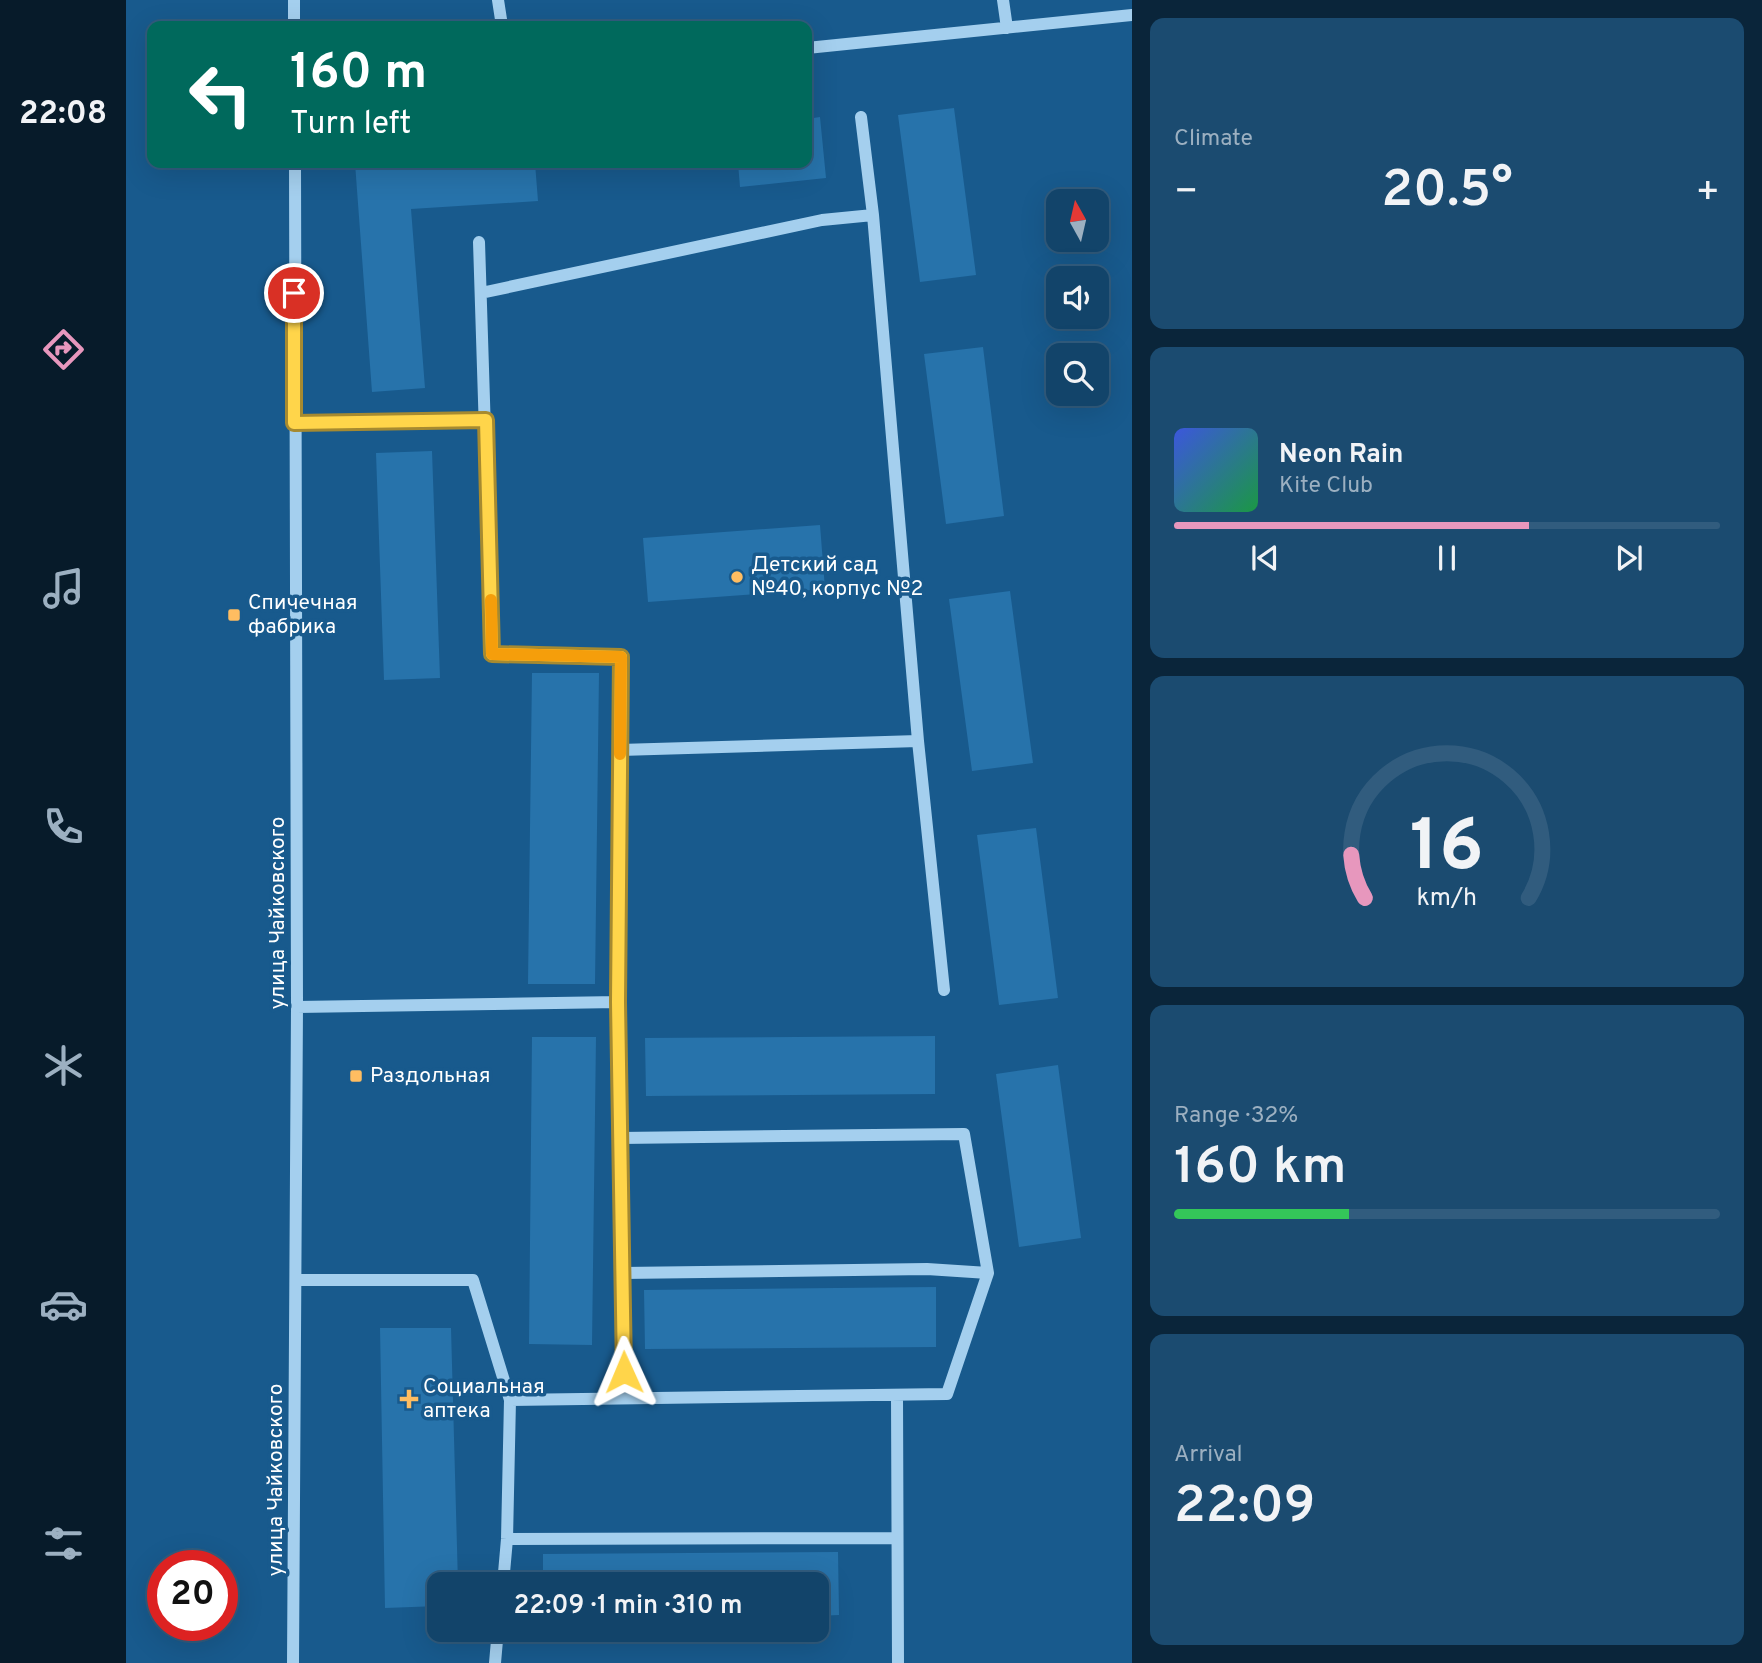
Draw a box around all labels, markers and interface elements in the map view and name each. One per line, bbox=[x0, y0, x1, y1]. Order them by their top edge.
text: 160 m bbox=[290, 44, 427, 106]
icon: left bbox=[175, 49, 266, 140]
text: 22:08 bbox=[19, 95, 107, 135]
text: Turn left bbox=[290, 105, 411, 145]
text: Climate bbox=[1174, 125, 1253, 154]
text: 20.5° bbox=[1381, 159, 1513, 225]
text: − bbox=[1174, 169, 1199, 218]
text: + bbox=[1695, 169, 1720, 218]
north arrow bbox=[1046, 189, 1110, 252]
map controls bbox=[1046, 189, 1109, 406]
pin bbox=[264, 263, 324, 323]
button: sound bbox=[1046, 266, 1109, 329]
icon: arrive bbox=[275, 274, 313, 312]
icon: directions bbox=[39, 325, 88, 374]
button: search bbox=[1046, 343, 1109, 406]
text: Neon Rain bbox=[1279, 439, 1404, 472]
text: Kite Club bbox=[1279, 472, 1373, 501]
icon: previous bbox=[1246, 539, 1284, 577]
icon: pause bbox=[1428, 539, 1466, 577]
icon: next bbox=[1610, 539, 1648, 577]
place label: Детский сад №40, корпус №2 bbox=[751, 552, 923, 603]
icon: music bbox=[39, 564, 88, 613]
marker: Детский сад №40, корпус №2 bbox=[729, 569, 745, 585]
place label: Спичечная фабрика bbox=[248, 590, 358, 641]
marker: Спичечная фабрика bbox=[226, 607, 242, 623]
icon: phone bbox=[39, 802, 88, 851]
text: 16 bbox=[1410, 804, 1484, 896]
street label: улица Чайковского bbox=[265, 817, 292, 1010]
text: km/h bbox=[1417, 882, 1477, 914]
icon: climate bbox=[39, 1041, 88, 1090]
place label: Раздольная bbox=[370, 1063, 490, 1090]
marker: Раздольная bbox=[348, 1068, 364, 1084]
text: Range · 32% bbox=[1174, 1102, 1298, 1131]
text: 160 km bbox=[1174, 1136, 1346, 1202]
icon: car bbox=[39, 1280, 88, 1329]
position arrow bbox=[587, 1335, 661, 1409]
place label: Социальная аптека bbox=[423, 1374, 545, 1425]
street label: улица Чайковского bbox=[263, 1384, 290, 1577]
marker: Социальная аптека bbox=[401, 1391, 417, 1407]
text: Arrival bbox=[1174, 1441, 1243, 1470]
text: 22:09 bbox=[1174, 1475, 1316, 1541]
icon: filters bbox=[39, 1519, 88, 1568]
speed limit sign: 20 bbox=[147, 1550, 238, 1641]
text: 22:09 · 1 min · 310 m bbox=[513, 1590, 743, 1623]

